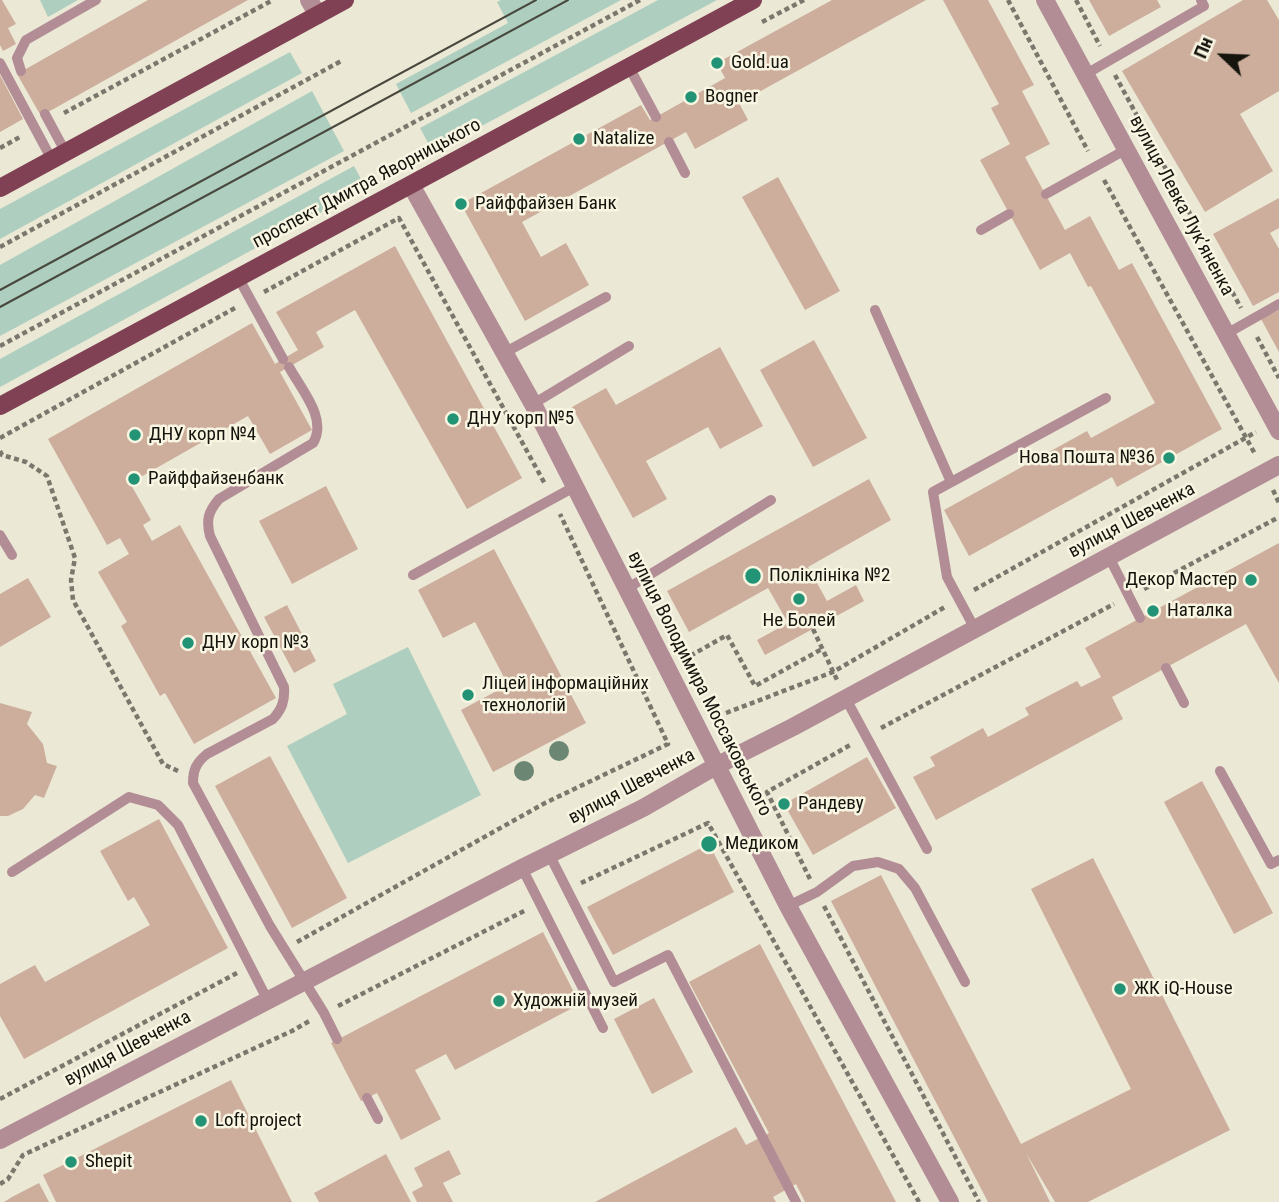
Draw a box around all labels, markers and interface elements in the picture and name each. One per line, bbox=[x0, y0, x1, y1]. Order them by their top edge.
north arrow bbox=[1188, 21, 1258, 91]
text: Пн bbox=[1188, 33, 1218, 62]
place label: Gold.ua bbox=[731, 52, 789, 74]
marker: Gold.ua bbox=[709, 55, 725, 71]
place label: Bogner bbox=[705, 86, 758, 108]
marker: Bogner bbox=[683, 89, 699, 105]
street label: вулиця Левка Лукʼяненка bbox=[1124, 112, 1238, 300]
street label: проспект Дмитра Яворницького bbox=[249, 114, 485, 254]
place label: Natalize bbox=[593, 128, 654, 150]
marker: Natalize bbox=[571, 131, 587, 147]
place label: Райффайзен Банк bbox=[475, 193, 617, 215]
marker: Райффайзен Банк bbox=[453, 196, 469, 212]
place label: ДНУ корп №5 bbox=[467, 408, 574, 430]
marker: ДНУ корп №5 bbox=[445, 411, 461, 427]
place label: ДНУ корп №4 bbox=[149, 424, 256, 446]
marker: ДНУ корп №4 bbox=[127, 427, 143, 443]
place label: Нова Пошта №36 bbox=[1019, 447, 1155, 469]
marker: Нова Пошта №36 bbox=[1161, 450, 1177, 466]
place label: Райффайзенбанк bbox=[148, 468, 284, 490]
marker: Райффайзенбанк bbox=[126, 471, 142, 487]
street label: вулиця Шевченка bbox=[1065, 478, 1199, 564]
street label: вулиця Володимира Моссаковського bbox=[622, 548, 776, 820]
place label: Поліклініка №2 bbox=[769, 565, 890, 587]
marker: Поліклініка №2 bbox=[743, 566, 763, 586]
place label: Декор Мастер bbox=[1126, 569, 1237, 591]
marker: Декор Мастер bbox=[1243, 572, 1259, 588]
marker: Не Болей bbox=[791, 591, 807, 607]
place label: Наталка bbox=[1167, 600, 1233, 622]
marker: Наталка bbox=[1145, 603, 1161, 619]
place label: Не Болей bbox=[762, 610, 836, 632]
place label: ДНУ корп №3 bbox=[202, 632, 309, 654]
marker: ДНУ корп №3 bbox=[180, 635, 196, 651]
place label: Ліцей інформаційних технологій bbox=[482, 673, 649, 717]
marker: Ліцей інформаційних технологій bbox=[460, 687, 476, 703]
street label: вулиця Шевченка bbox=[565, 744, 699, 830]
place label: Рандеву bbox=[798, 793, 864, 815]
marker: Рандеву bbox=[776, 796, 792, 812]
place label: Медиком bbox=[725, 833, 799, 855]
marker: Медиком bbox=[699, 834, 719, 854]
place label: ЖК iQ-House bbox=[1134, 978, 1233, 1000]
marker: ЖК iQ-House bbox=[1112, 981, 1128, 997]
place label: Художній музей bbox=[513, 990, 638, 1012]
marker: Художній музей bbox=[491, 993, 507, 1009]
street label: вулиця Шевченка bbox=[61, 1006, 195, 1092]
place label: Loft project bbox=[215, 1110, 302, 1132]
marker: Loft project bbox=[193, 1113, 209, 1129]
place label: Shepit bbox=[85, 1151, 132, 1173]
marker: Shepit bbox=[63, 1154, 79, 1170]

